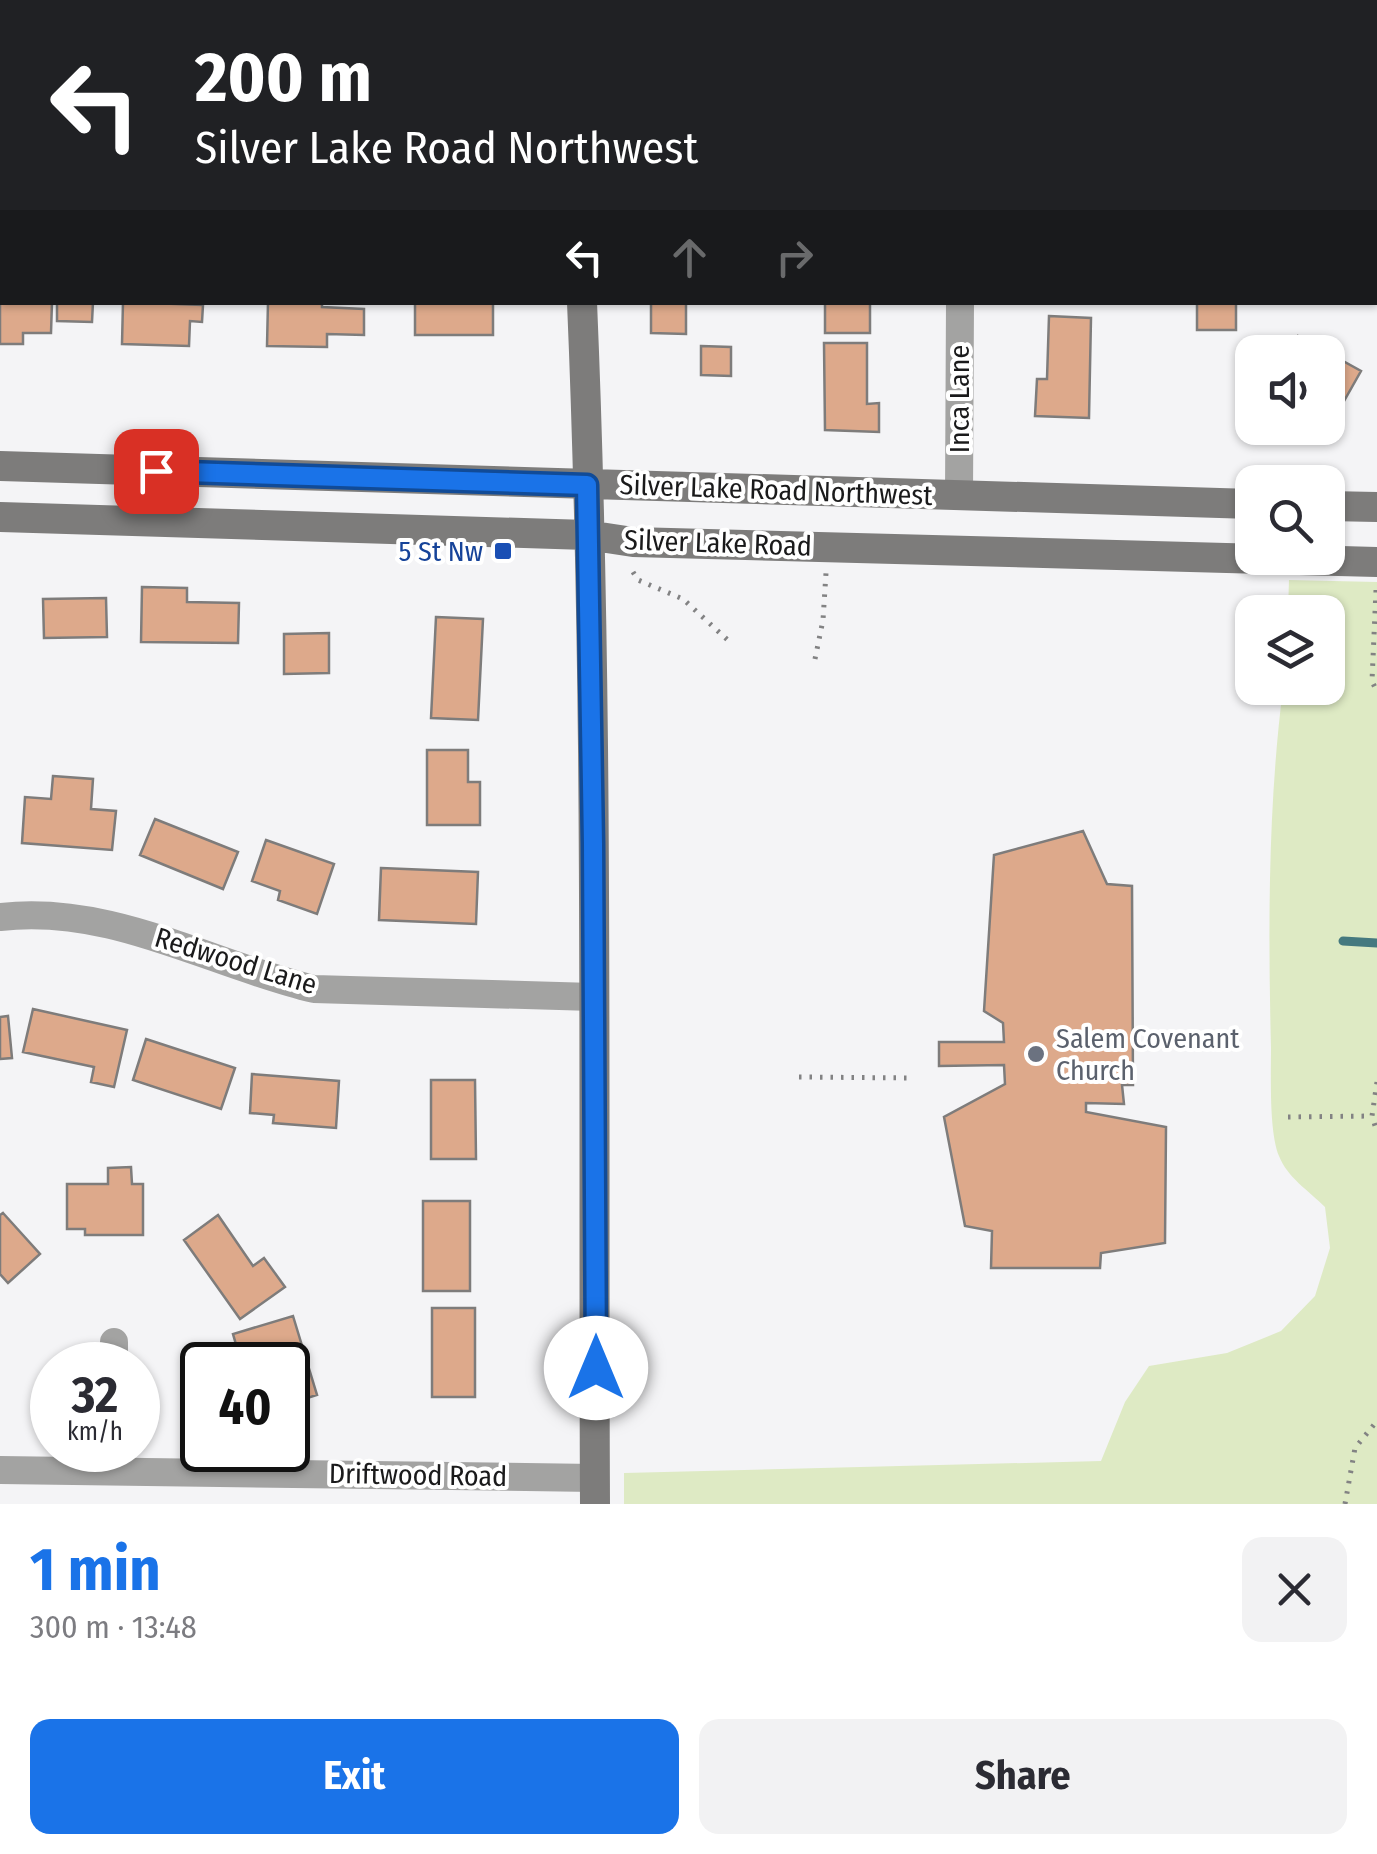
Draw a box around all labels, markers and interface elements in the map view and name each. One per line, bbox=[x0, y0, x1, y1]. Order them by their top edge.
text: 200 m bbox=[195, 36, 372, 120]
icon: left bbox=[30, 40, 160, 170]
text: Silver Lake Road Northwest bbox=[195, 121, 698, 175]
icon: left bbox=[557, 230, 612, 285]
icon: ahead bbox=[662, 230, 717, 285]
icon: right bbox=[767, 230, 822, 285]
map controls bbox=[1235, 335, 1345, 705]
button: sound bbox=[1235, 335, 1345, 445]
street label: Inca Lane bbox=[943, 345, 976, 453]
pin bbox=[114, 429, 199, 514]
icon: arrive bbox=[129, 444, 184, 499]
button: search bbox=[1235, 465, 1345, 575]
street label: Silver Lake Road Northwest bbox=[619, 468, 934, 512]
street label: Silver Lake Road bbox=[624, 523, 812, 563]
place label: 5 St Nw bbox=[399, 535, 483, 568]
marker: 5 St Nw bbox=[492, 540, 514, 562]
button: layers bbox=[1235, 595, 1345, 705]
street label: Redwood Lane bbox=[151, 921, 321, 1001]
place label: Salem Covenant Church bbox=[1056, 1022, 1240, 1087]
marker: Salem Covenant Church bbox=[1025, 1043, 1047, 1065]
position arrow bbox=[544, 1316, 648, 1420]
speed limit sign: 40 bbox=[180, 1342, 310, 1472]
text: 32 bbox=[72, 1365, 118, 1425]
text: km/h bbox=[67, 1417, 123, 1447]
street label: Driftwood Road bbox=[329, 1457, 507, 1493]
text: 1 min bbox=[30, 1534, 161, 1606]
button: close bbox=[1242, 1537, 1347, 1642]
text: 300 m · 13:48 bbox=[30, 1608, 197, 1646]
button: Exit bbox=[30, 1719, 679, 1834]
button: Share bbox=[699, 1719, 1347, 1834]

